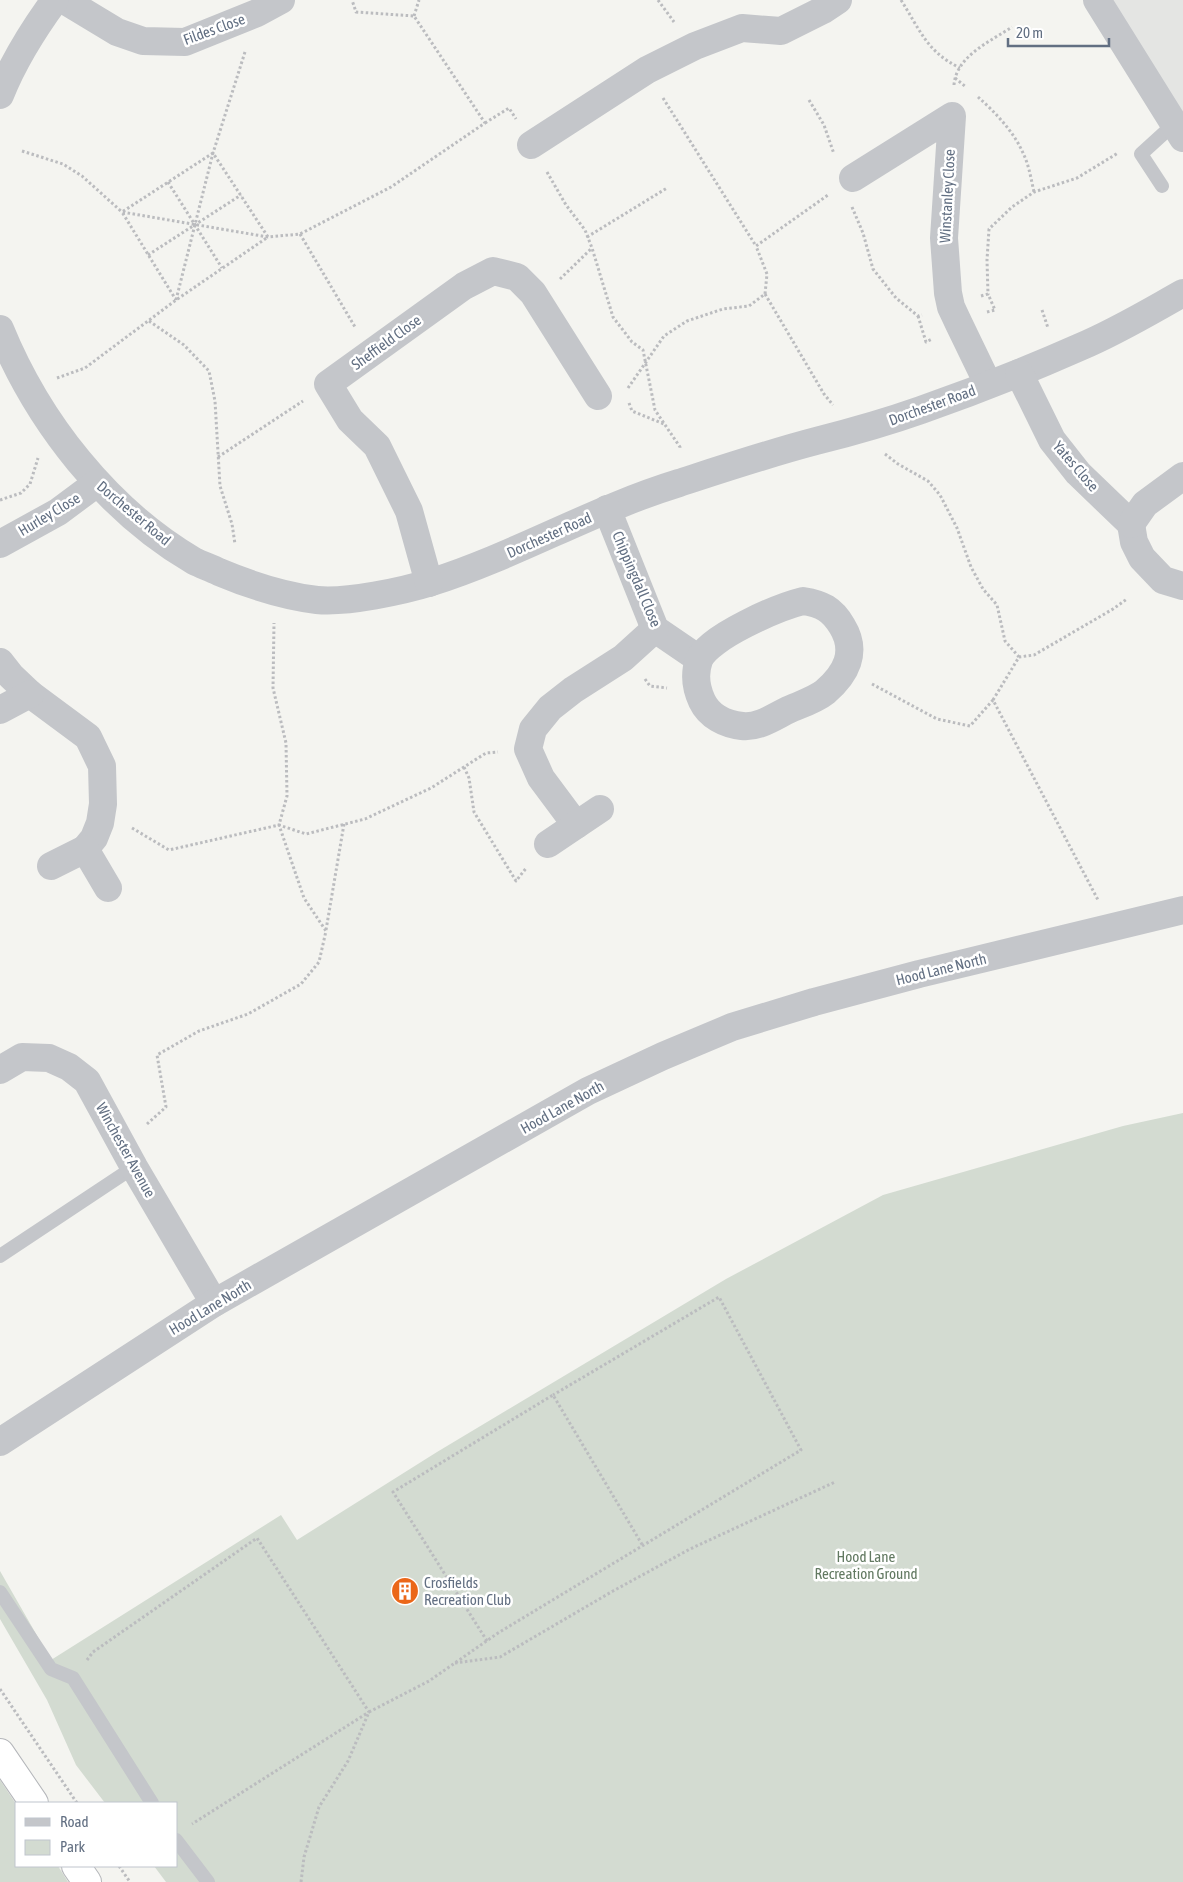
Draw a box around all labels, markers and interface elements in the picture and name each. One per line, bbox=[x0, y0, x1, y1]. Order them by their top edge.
street label: Fildes Close bbox=[181, 10, 247, 48]
scale bar bbox=[1008, 15, 1109, 47]
text: 20 m bbox=[1016, 24, 1043, 41]
street label: Winstanley Close bbox=[936, 148, 958, 243]
street label: Sheffield Close bbox=[348, 311, 424, 373]
street label: Dorchester Road bbox=[886, 381, 978, 429]
street label: Yates Close bbox=[1050, 437, 1102, 495]
street label: Dorchester Road bbox=[94, 477, 174, 549]
street label: Hurley Close bbox=[15, 489, 83, 539]
street label: Dorchester Road bbox=[504, 509, 594, 561]
street label: Chippingdall Close bbox=[609, 529, 665, 630]
street label: Hood Lane North bbox=[894, 950, 988, 988]
street label: Hood Lane North bbox=[517, 1077, 607, 1137]
street label: Winchester Avenue bbox=[93, 1100, 159, 1200]
street label: Hood Lane North bbox=[166, 1276, 254, 1338]
park label: Hood Lane Recreation Ground bbox=[814, 1548, 918, 1582]
place label: Crosfields Recreation Club bbox=[424, 1574, 511, 1608]
building icon: Crosfields Recreation Club bbox=[390, 1576, 420, 1606]
legend bbox=[15, 1802, 178, 1867]
text: Road bbox=[60, 1813, 89, 1830]
text: Park bbox=[60, 1838, 85, 1855]

